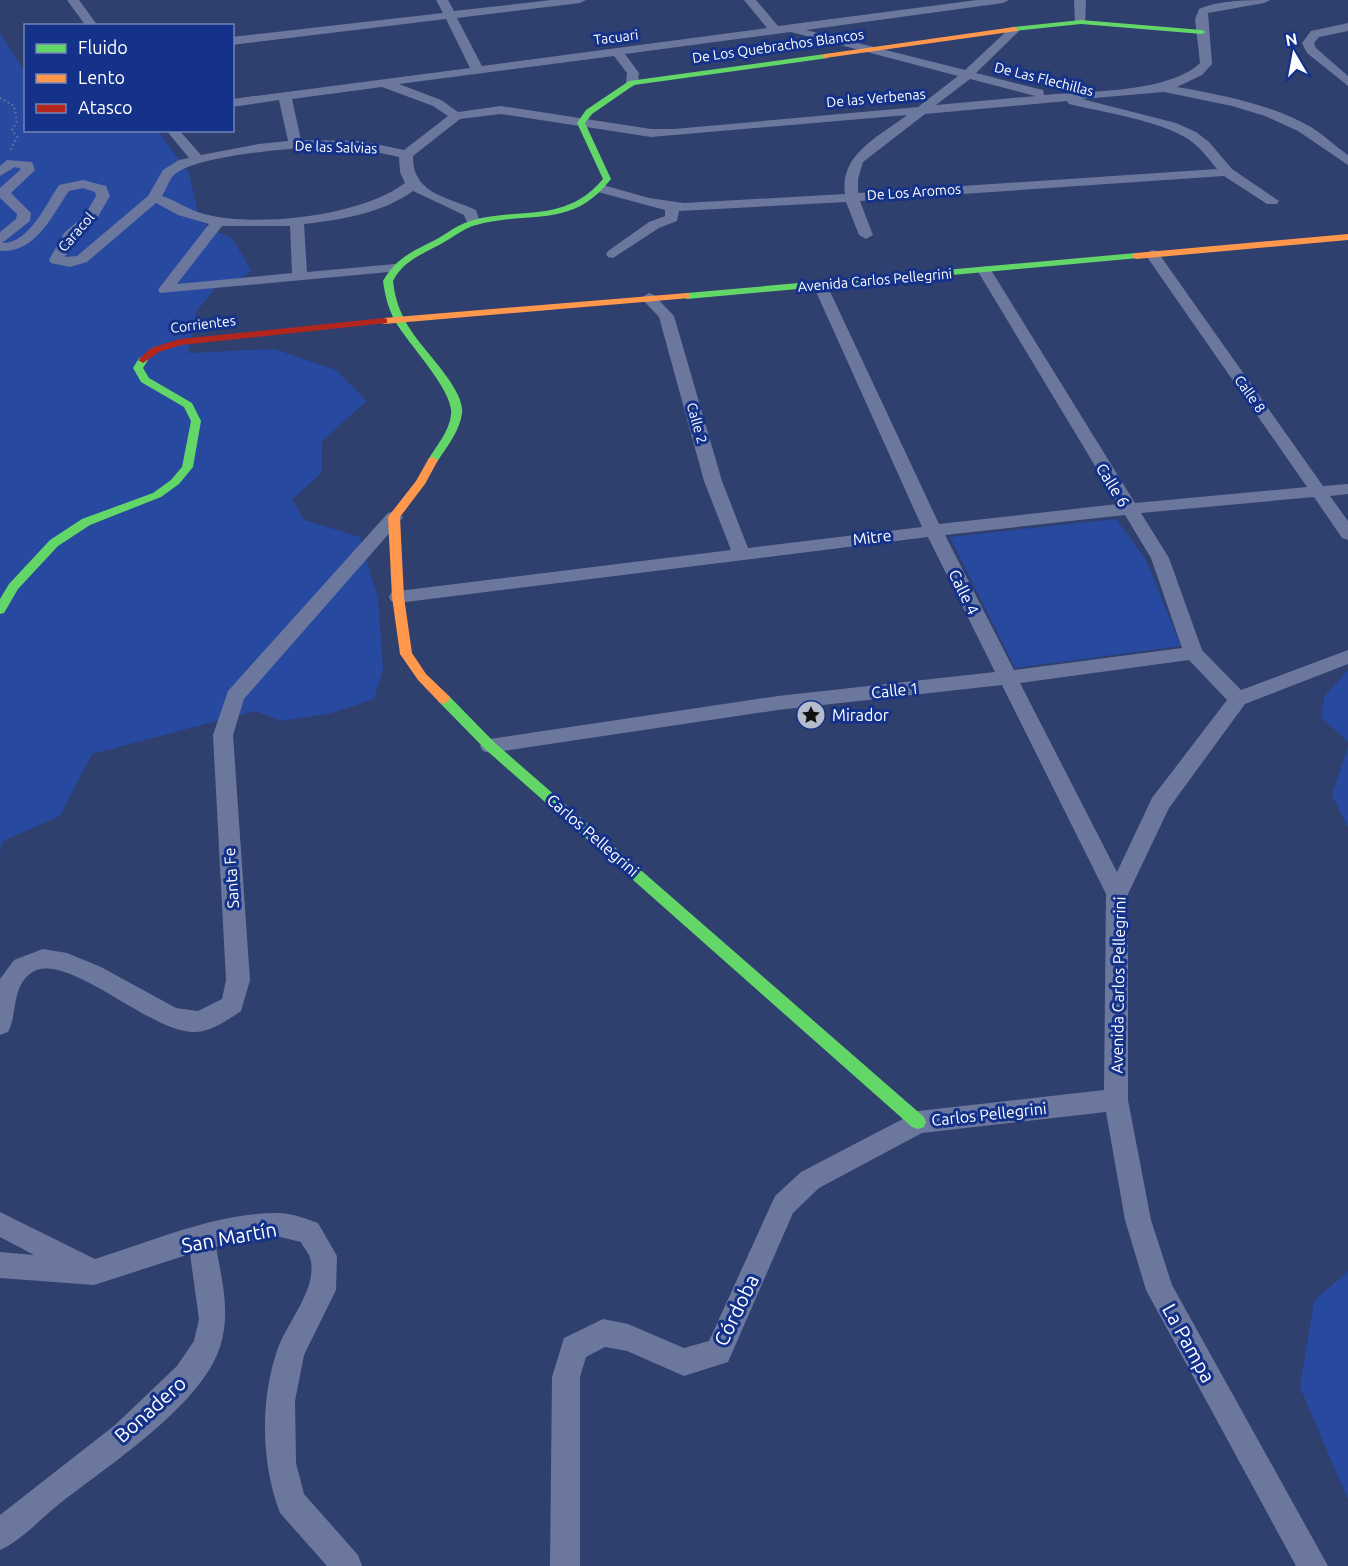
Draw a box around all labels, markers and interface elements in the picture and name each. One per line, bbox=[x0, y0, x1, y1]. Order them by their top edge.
legend bbox=[24, 24, 234, 132]
north arrow bbox=[1264, 24, 1324, 84]
street label: Tacuari bbox=[593, 26, 639, 48]
street label: De Los Quebrachos Blancos bbox=[691, 26, 865, 66]
text: N bbox=[1284, 29, 1299, 49]
text: Fluido bbox=[78, 37, 128, 57]
street label: De Las Flechillas bbox=[993, 59, 1095, 99]
text: Lento bbox=[78, 67, 125, 87]
street label: De las Verbenas bbox=[826, 86, 926, 110]
text: Atasco bbox=[78, 97, 133, 117]
street label: De las Salvias bbox=[294, 138, 378, 156]
street label: De Los Aromos bbox=[866, 181, 962, 203]
street label: Caracol bbox=[55, 209, 98, 255]
street label: Avenida Carlos Pellegrini bbox=[797, 265, 953, 295]
street label: Corrientes bbox=[169, 312, 237, 336]
street label: Calle 8 bbox=[1231, 372, 1269, 416]
street label: Calle 2 bbox=[684, 401, 710, 445]
street label: Calle 6 bbox=[1093, 460, 1133, 510]
street label: Mitre bbox=[852, 526, 892, 548]
street label: Calle 4 bbox=[945, 567, 983, 617]
street label: Calle 1 bbox=[870, 679, 920, 701]
place icon: Mirador bbox=[795, 699, 827, 731]
place label: Mirador bbox=[832, 706, 889, 724]
street label: Carlos Pellegrini bbox=[543, 790, 643, 880]
street label: Santa Fe bbox=[220, 847, 242, 909]
street label: Avenida Carlos Pellegrini bbox=[1107, 896, 1129, 1074]
street label: Carlos Pellegrini bbox=[931, 1099, 1047, 1129]
street label: San Martín bbox=[180, 1217, 278, 1257]
street label: Córdoba bbox=[709, 1270, 763, 1350]
street label: La Pampa bbox=[1158, 1300, 1220, 1386]
street label: Bonadero bbox=[110, 1371, 190, 1447]

